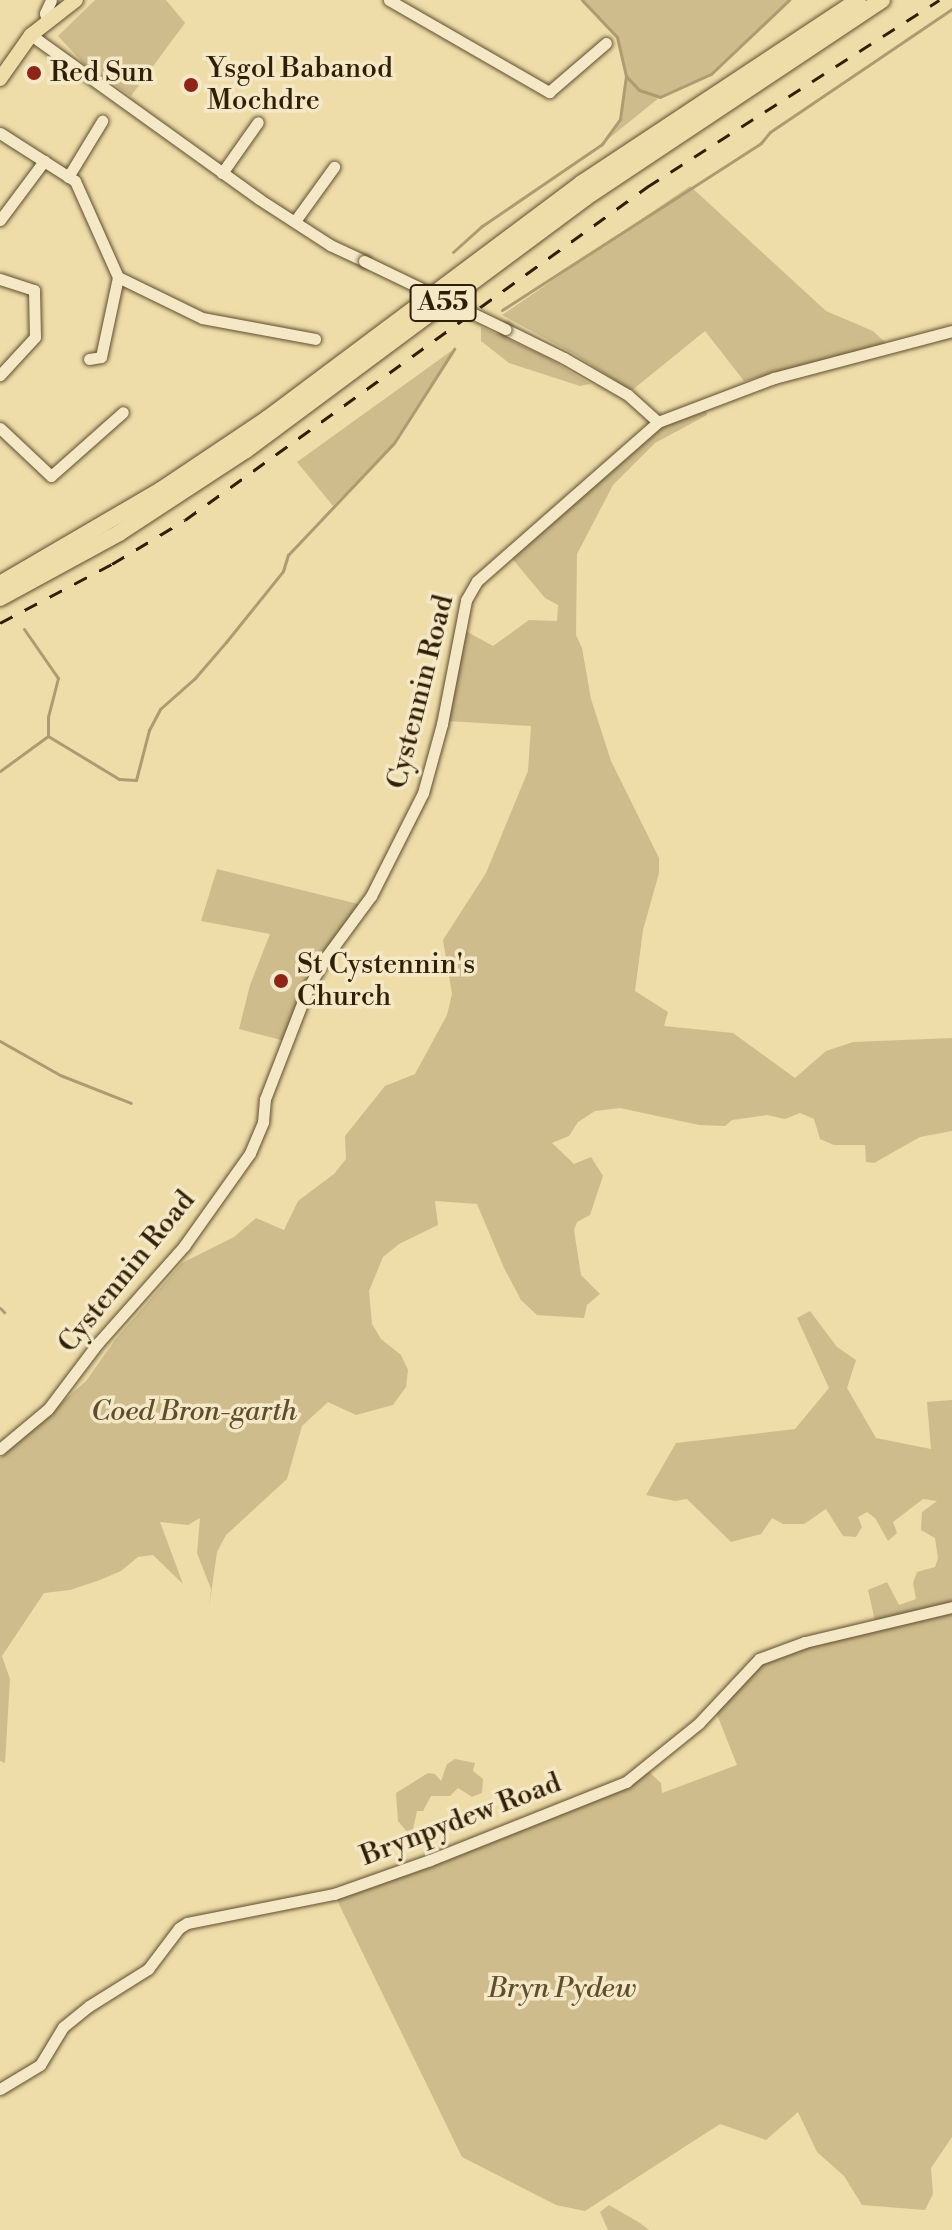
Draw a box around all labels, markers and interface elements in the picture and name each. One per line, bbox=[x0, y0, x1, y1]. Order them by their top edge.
place label: Ysgol Babanod Mochdre bbox=[207, 52, 393, 118]
place label: Red Sun bbox=[50, 56, 154, 90]
marker: Red Sun bbox=[25, 64, 43, 82]
marker: Ysgol Babanod Mochdre bbox=[182, 76, 200, 94]
road number: A55 bbox=[409, 281, 477, 325]
street label: Cystennin Road bbox=[381, 592, 461, 792]
place label: St Cystennin's Church bbox=[297, 948, 475, 1014]
marker: St Cystennin's Church bbox=[272, 972, 290, 990]
street label: Cystennin Road bbox=[51, 1184, 203, 1360]
park label: Coed Bron-garth bbox=[91, 1395, 297, 1429]
street label: Brynpydew Road bbox=[356, 1766, 566, 1874]
park label: Bryn Pydew bbox=[488, 1972, 636, 2006]

